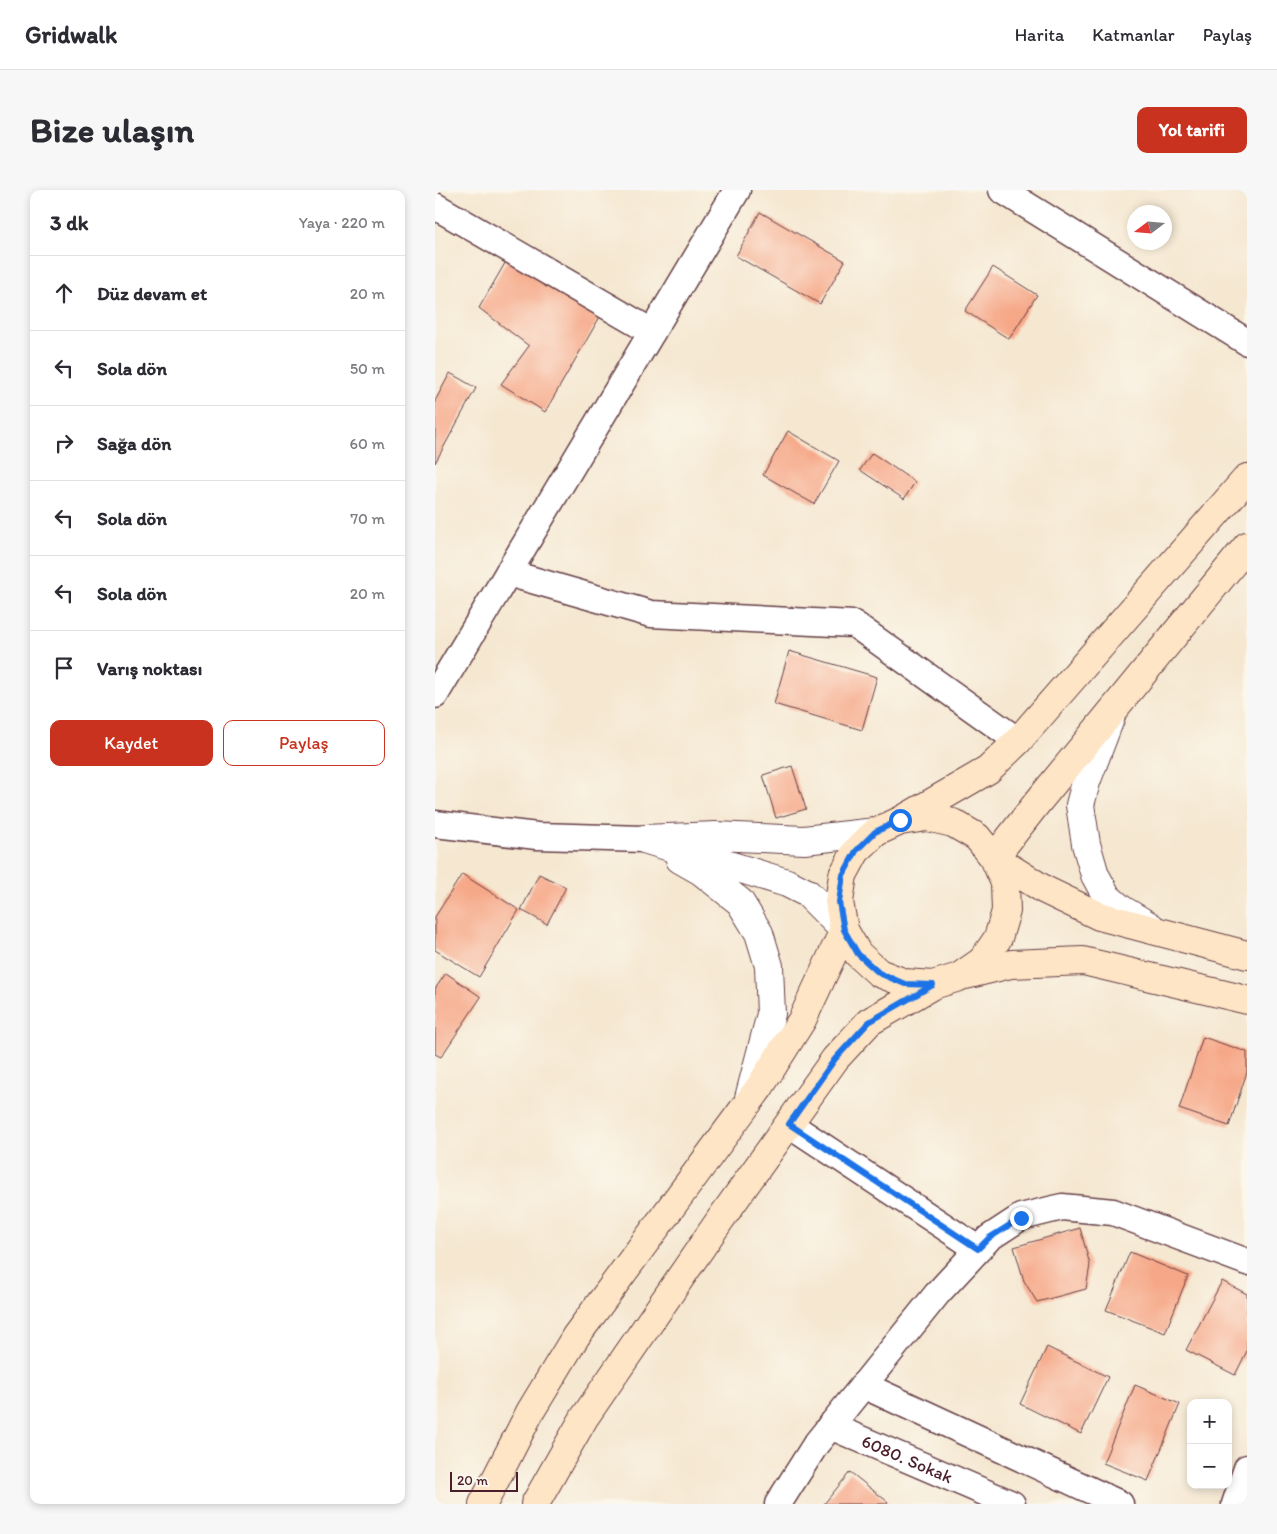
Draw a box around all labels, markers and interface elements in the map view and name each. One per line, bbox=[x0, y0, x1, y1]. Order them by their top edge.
text: Gridwalk bbox=[25, 20, 117, 49]
text: Harita bbox=[1015, 24, 1064, 46]
text: Katmanlar bbox=[1092, 24, 1175, 46]
text: Paylaş bbox=[1203, 24, 1252, 46]
button: Yol tarifi bbox=[1137, 107, 1247, 153]
text: Bize ulaşın bbox=[30, 109, 194, 151]
north arrow bbox=[1127, 205, 1172, 250]
text: 3 dk bbox=[50, 210, 88, 235]
text: Yaya · 220 m bbox=[299, 213, 385, 232]
icon: ahead bbox=[50, 279, 78, 307]
text: Düz devam et bbox=[97, 282, 207, 305]
text: 20 m bbox=[350, 284, 385, 303]
icon: left bbox=[50, 354, 78, 382]
text: Sola dön bbox=[97, 357, 167, 380]
text: 50 m bbox=[350, 359, 385, 378]
icon: right bbox=[50, 429, 78, 457]
text: Sağa dön bbox=[97, 432, 171, 455]
text: 60 m bbox=[350, 434, 385, 453]
icon: left bbox=[50, 504, 78, 532]
text: Sola dön bbox=[97, 507, 167, 530]
text: 70 m bbox=[350, 509, 385, 528]
icon: left bbox=[50, 579, 78, 607]
text: Sola dön bbox=[97, 582, 167, 605]
text: 20 m bbox=[350, 584, 385, 603]
icon: arrive bbox=[50, 654, 78, 682]
text: Varış noktası bbox=[97, 657, 202, 680]
button: Kaydet bbox=[50, 720, 213, 766]
button: Paylaş bbox=[223, 720, 385, 766]
route start bbox=[889, 809, 912, 832]
route end bbox=[1010, 1207, 1033, 1230]
map controls bbox=[1187, 1399, 1232, 1489]
button: + bbox=[1187, 1399, 1232, 1444]
street label: 6080. Sokak bbox=[858, 1430, 956, 1488]
button: − bbox=[1187, 1444, 1232, 1489]
scale bar bbox=[450, 1469, 517, 1492]
text: 20 m bbox=[457, 1472, 488, 1489]

